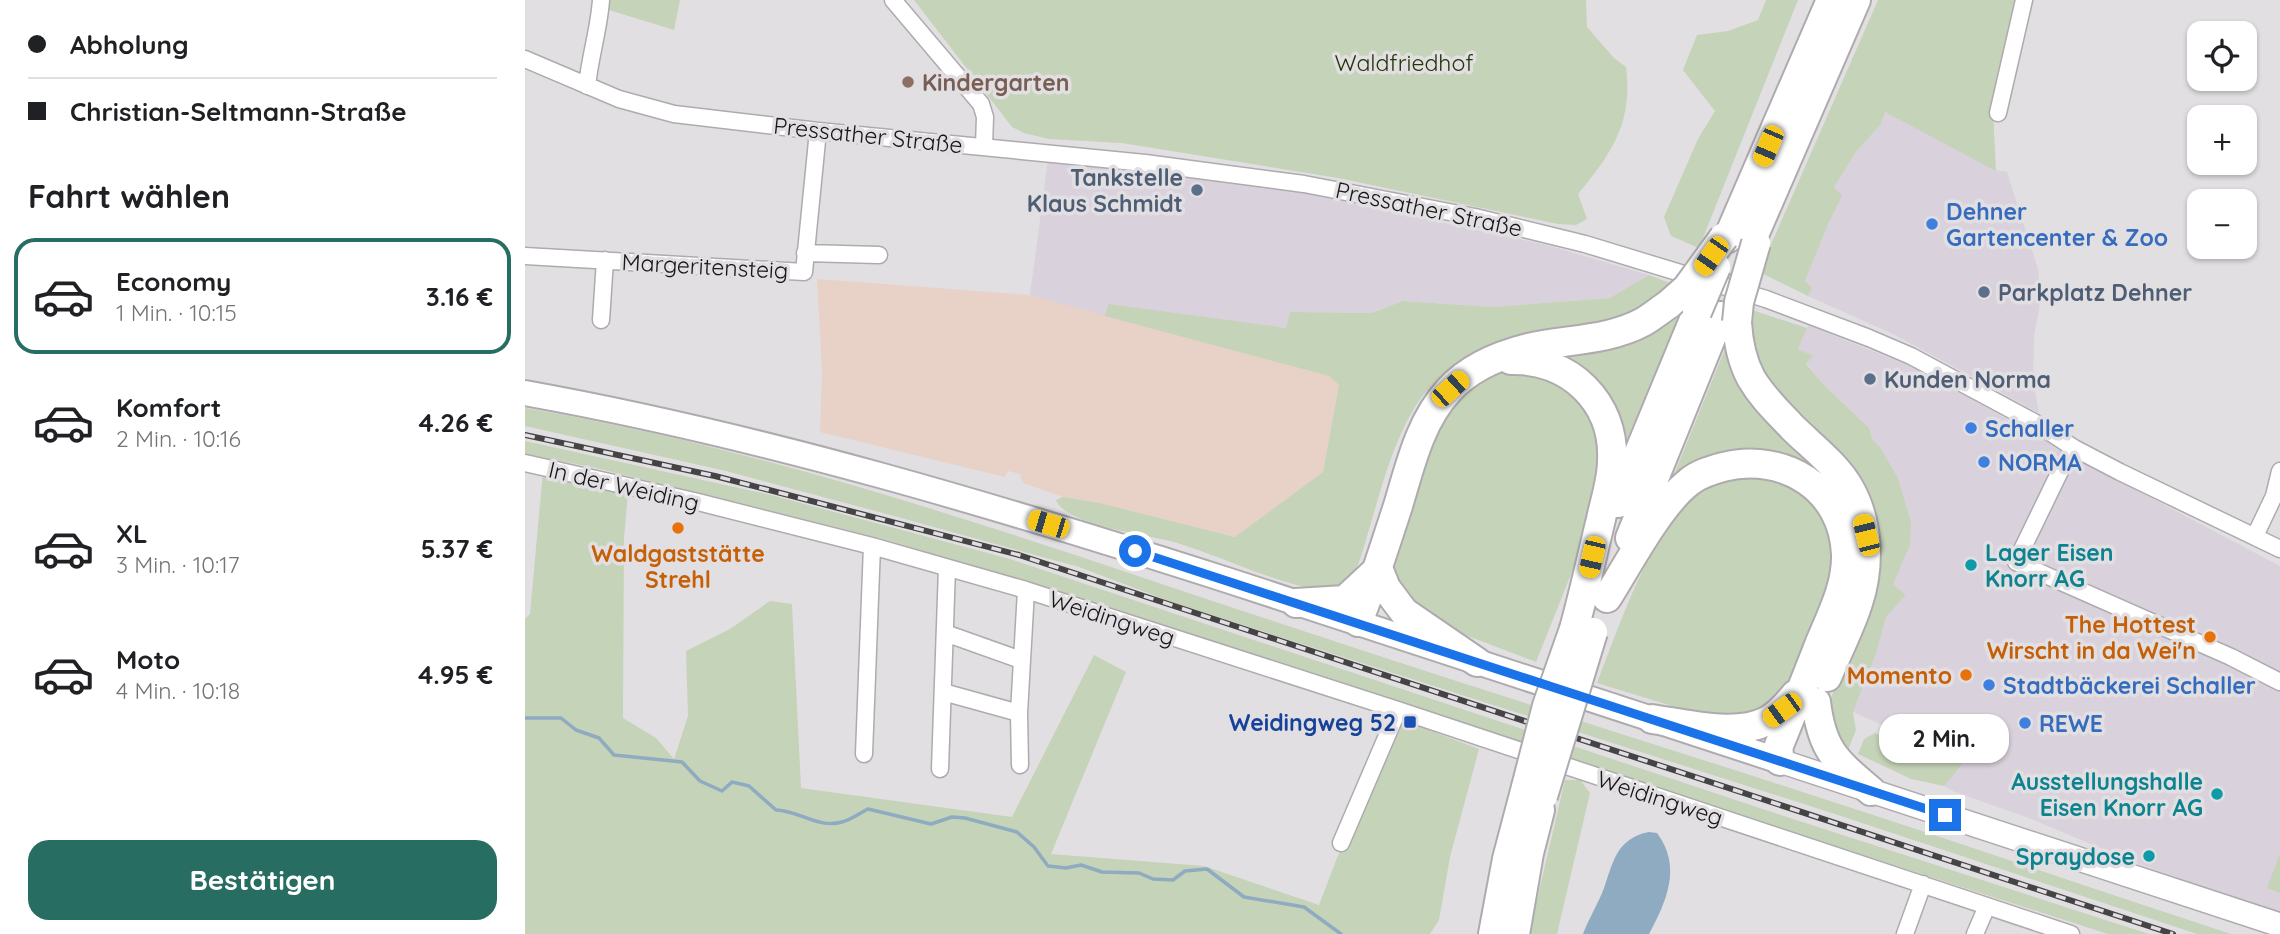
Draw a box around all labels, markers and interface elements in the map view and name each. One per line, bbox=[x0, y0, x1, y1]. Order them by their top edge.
map controls bbox=[2187, 21, 2257, 259]
button: locate bbox=[2187, 21, 2257, 91]
text: Abholung bbox=[70, 28, 189, 61]
park label: Waldfriedhof bbox=[1334, 48, 1474, 77]
place label: Kindergarten bbox=[922, 68, 1069, 97]
marker: Kindergarten bbox=[900, 74, 916, 90]
text: Christian-Seltmann-Straße bbox=[70, 95, 407, 128]
button: + bbox=[2187, 105, 2257, 175]
street label: Pressather Straße bbox=[772, 111, 964, 159]
car bbox=[1751, 123, 1786, 169]
place label: Tankstelle Klaus Schmidt bbox=[1027, 163, 1183, 218]
street label: Pressather Straße bbox=[1333, 175, 1525, 243]
text: Fahrt wählen bbox=[28, 176, 230, 216]
marker: Tankstelle Klaus Schmidt bbox=[1189, 182, 1205, 198]
button: − bbox=[2187, 189, 2257, 259]
place label: Dehner Gartencenter & Zoo bbox=[1946, 197, 2168, 252]
marker: Dehner Gartencenter & Zoo bbox=[1924, 216, 1940, 232]
car bbox=[1691, 233, 1732, 279]
street label: Margeritensteig bbox=[621, 247, 789, 285]
icon: car bbox=[32, 265, 95, 328]
text: Economy bbox=[116, 265, 231, 298]
place label: Parkplatz Dehner bbox=[1998, 278, 2192, 307]
text: 3.16 € bbox=[426, 280, 493, 313]
marker: Parkplatz Dehner bbox=[1976, 284, 1992, 300]
text: 1 Min. · 10:15 bbox=[116, 298, 237, 327]
place label: Kunden Norma bbox=[1884, 365, 2051, 394]
car bbox=[1428, 367, 1473, 411]
marker: Kunden Norma bbox=[1862, 371, 1878, 387]
icon: car bbox=[32, 391, 95, 454]
text: Komfort bbox=[116, 391, 221, 424]
text: 4.26 € bbox=[418, 406, 493, 439]
place label: Schaller bbox=[1985, 414, 2074, 443]
marker: Schaller bbox=[1963, 420, 1979, 436]
text: 2 Min. · 10:16 bbox=[116, 424, 241, 453]
place label: NORMA bbox=[1998, 448, 2082, 477]
marker: NORMA bbox=[1976, 454, 1992, 470]
street label: In der Weiding bbox=[546, 455, 702, 517]
car bbox=[1025, 508, 1072, 540]
car bbox=[1851, 512, 1882, 558]
icon: car bbox=[32, 517, 95, 580]
text: XL bbox=[116, 517, 148, 550]
marker: Waldgaststätte Strehl bbox=[670, 520, 686, 536]
text: 5.37 € bbox=[421, 532, 493, 565]
car bbox=[1578, 534, 1607, 580]
route start bbox=[1119, 535, 1151, 567]
place label: Lager Eisen Knorr AG bbox=[1985, 538, 2114, 593]
place label: Waldgaststätte Strehl bbox=[591, 539, 765, 594]
text: 3 Min. · 10:17 bbox=[116, 550, 240, 579]
marker: Lager Eisen Knorr AG bbox=[1963, 557, 1979, 573]
street label: Weidingweg bbox=[1045, 584, 1179, 652]
place label: The Hottest Wirscht in da Wei'n bbox=[1987, 610, 2196, 665]
marker: The Hottest Wirscht in da Wei'n bbox=[2202, 629, 2218, 645]
icon: car bbox=[32, 643, 95, 706]
text: Moto bbox=[116, 643, 180, 676]
text: 4.95 € bbox=[418, 658, 493, 691]
place label: Momento bbox=[1847, 661, 1952, 690]
marker: Momento bbox=[1958, 667, 1974, 683]
place label: Stadtbäckerei Schaller bbox=[2003, 671, 2256, 700]
text: 4 Min. · 10:18 bbox=[116, 676, 240, 705]
marker: Stadtbäckerei Schaller bbox=[1981, 677, 1997, 693]
car bbox=[1759, 689, 1806, 731]
place label: Weidingweg 52 bbox=[1229, 708, 1396, 737]
place label: REWE bbox=[2039, 709, 2103, 738]
marker: Weidingweg 52 bbox=[1402, 714, 1418, 730]
callout: 2 Min. bbox=[1880, 714, 2010, 762]
marker: REWE bbox=[2017, 715, 2033, 731]
text: 2 Min. bbox=[1912, 724, 1976, 753]
street label: Weidingweg bbox=[1593, 764, 1727, 832]
place label: Ausstellungshalle Eisen Knorr AG bbox=[2011, 767, 2203, 822]
marker: Ausstellungshalle Eisen Knorr AG bbox=[2209, 786, 2225, 802]
route end bbox=[1929, 799, 1961, 831]
button: Bestätigen bbox=[28, 840, 497, 920]
place label: Spraydose bbox=[2016, 842, 2135, 871]
marker: Spraydose bbox=[2141, 848, 2157, 864]

